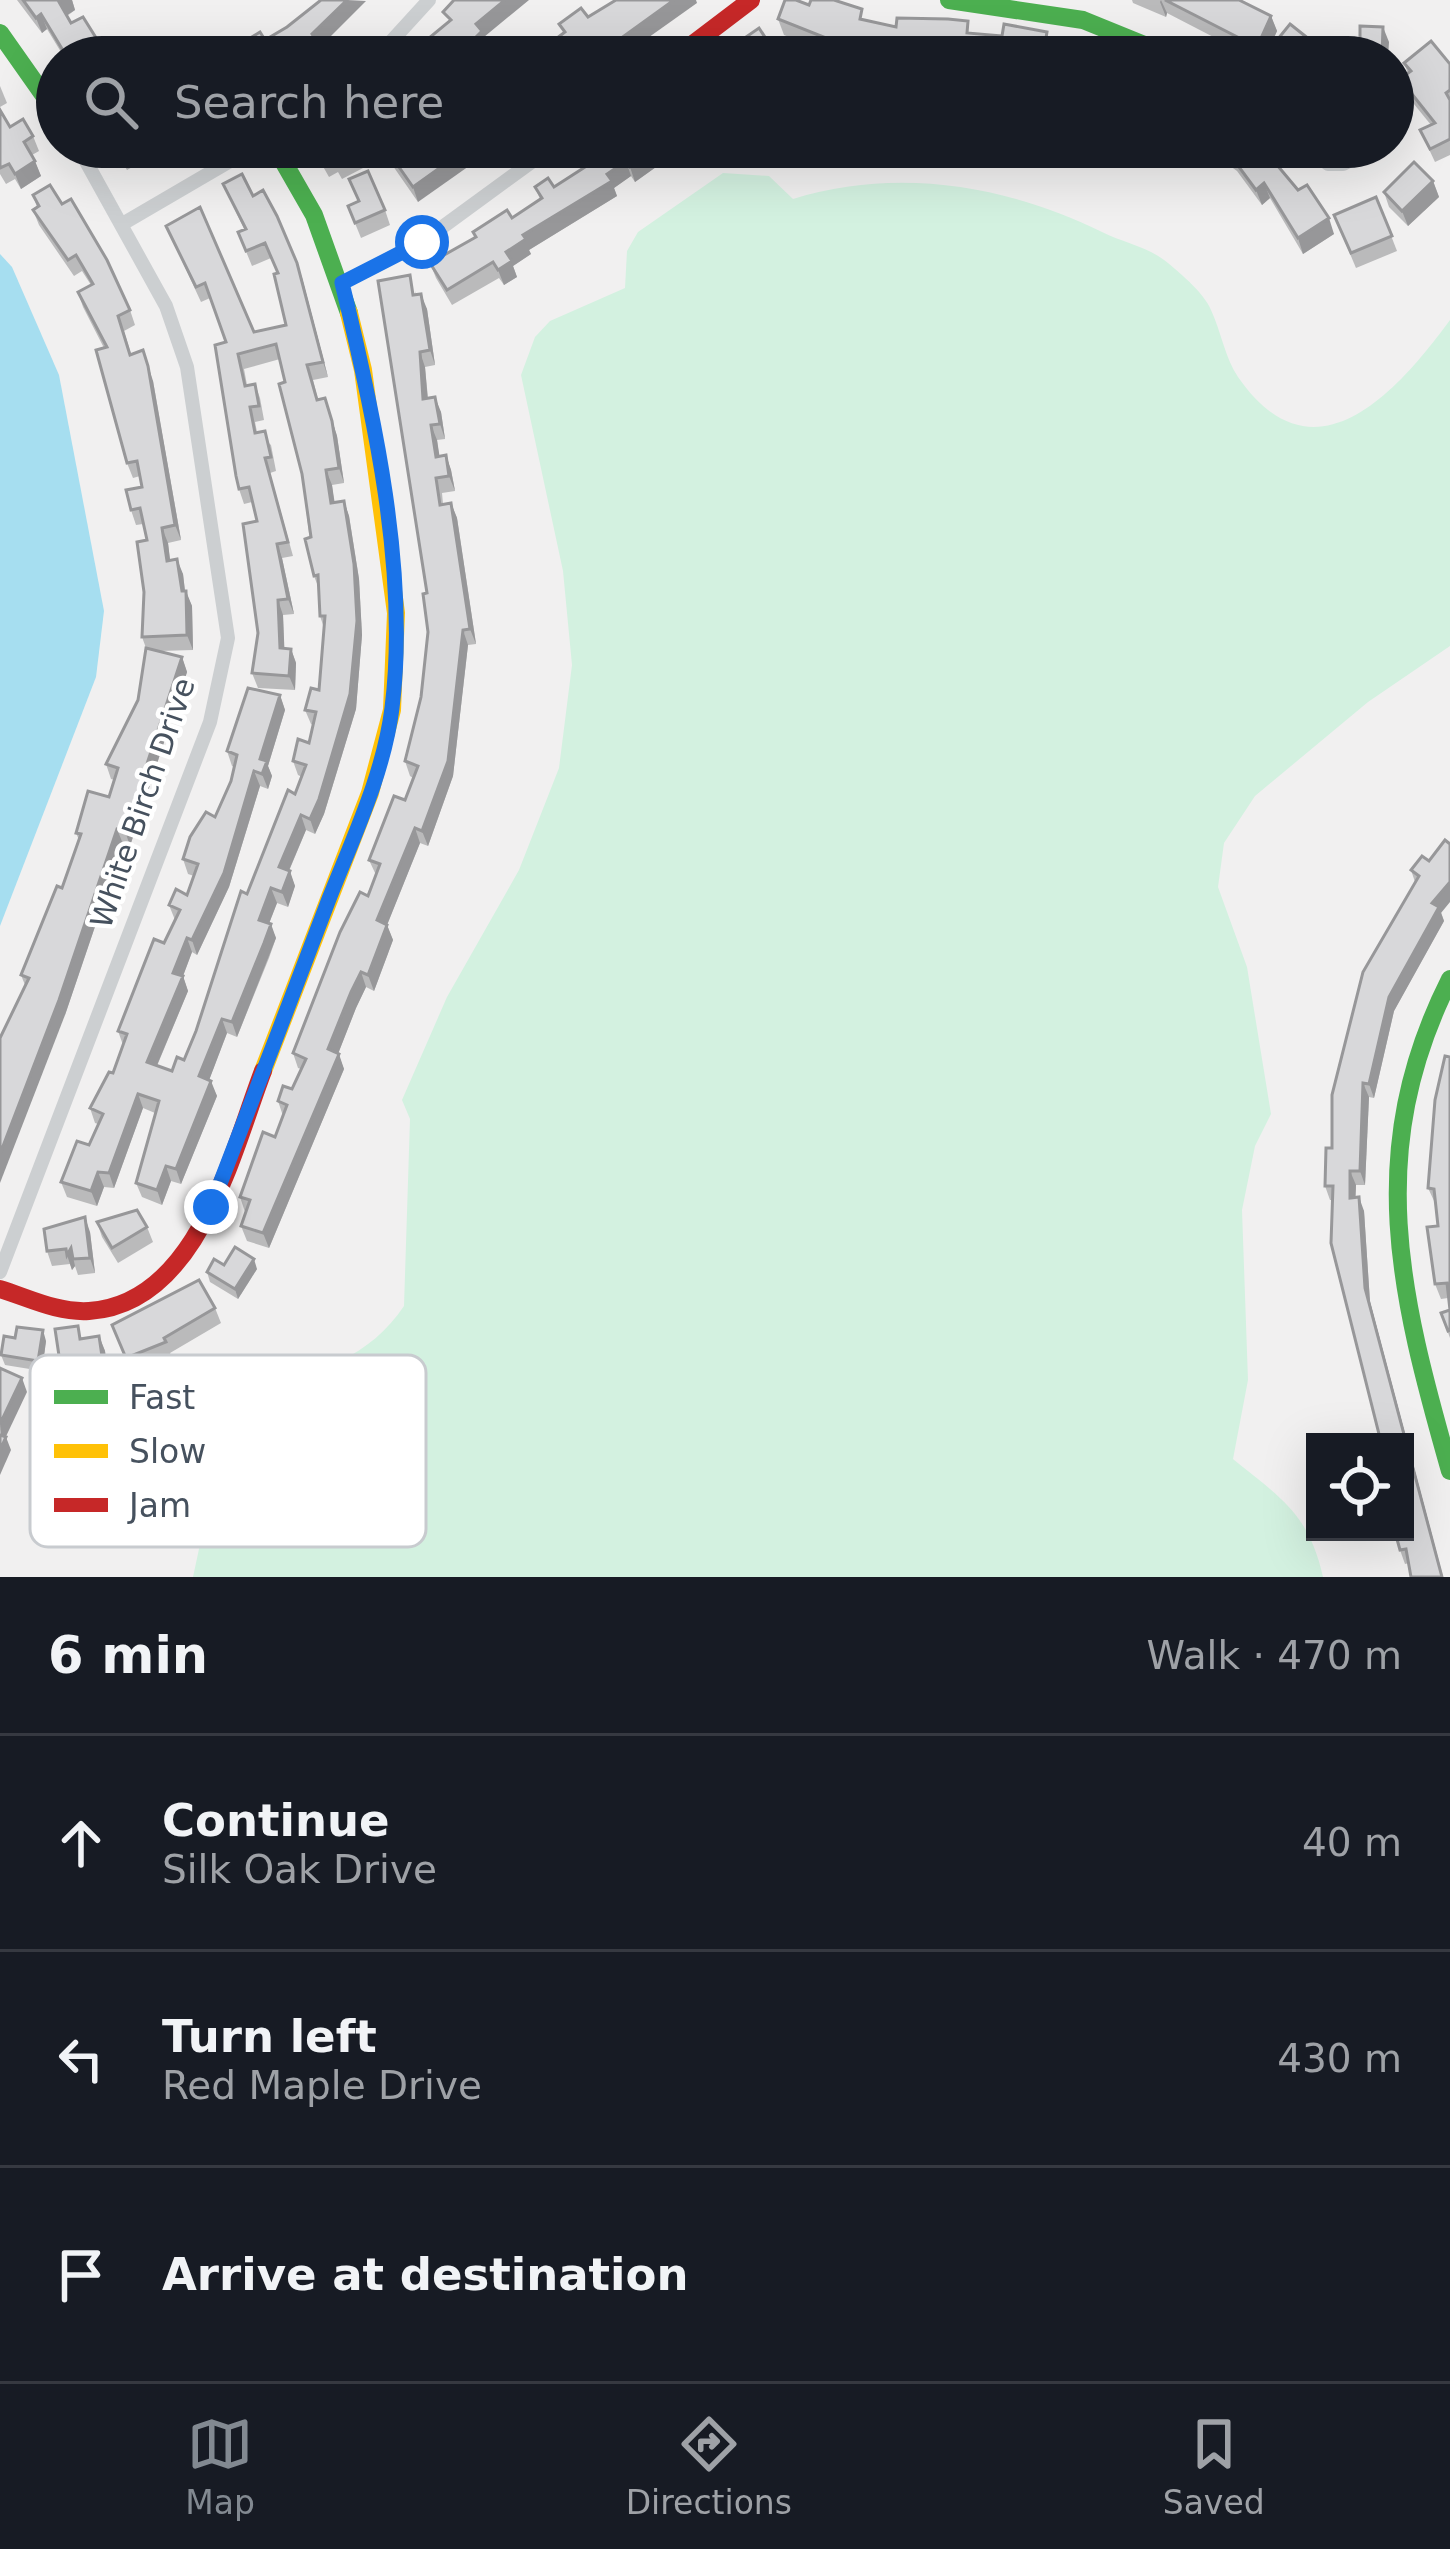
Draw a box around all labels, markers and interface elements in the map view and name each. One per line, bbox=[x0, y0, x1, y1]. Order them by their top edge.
search box bbox=[36, 36, 1414, 168]
icon: search bbox=[78, 69, 144, 135]
text: Search here bbox=[174, 76, 444, 129]
route start bbox=[395, 215, 449, 269]
street label: White Birch Drive bbox=[83, 673, 202, 933]
route end bbox=[184, 1180, 238, 1234]
legend bbox=[30, 1355, 426, 1547]
text: Fast bbox=[129, 1378, 195, 1417]
text: Slow bbox=[129, 1432, 206, 1471]
map controls bbox=[1306, 1433, 1414, 1541]
button: locate bbox=[1306, 1433, 1414, 1541]
text: Jam bbox=[127, 1486, 191, 1525]
text: 6 min bbox=[48, 1626, 208, 1685]
text: Walk · 470 m bbox=[1147, 1633, 1402, 1678]
text: Continue bbox=[162, 1794, 390, 1847]
icon: ahead bbox=[48, 1810, 114, 1876]
text: 40 m bbox=[1302, 1820, 1402, 1865]
text: Silk Oak Drive bbox=[162, 1847, 437, 1892]
text: Turn left bbox=[162, 2010, 377, 2063]
icon: left bbox=[48, 2026, 114, 2092]
text: 430 m bbox=[1277, 2036, 1402, 2081]
text: Red Maple Drive bbox=[162, 2063, 482, 2108]
icon: arrive bbox=[48, 2242, 114, 2308]
text: Arrive at destination bbox=[162, 2248, 688, 2301]
tab: Map bbox=[185, 2411, 255, 2522]
tab: Directions bbox=[626, 2411, 792, 2522]
tab: Saved bbox=[1163, 2411, 1265, 2522]

